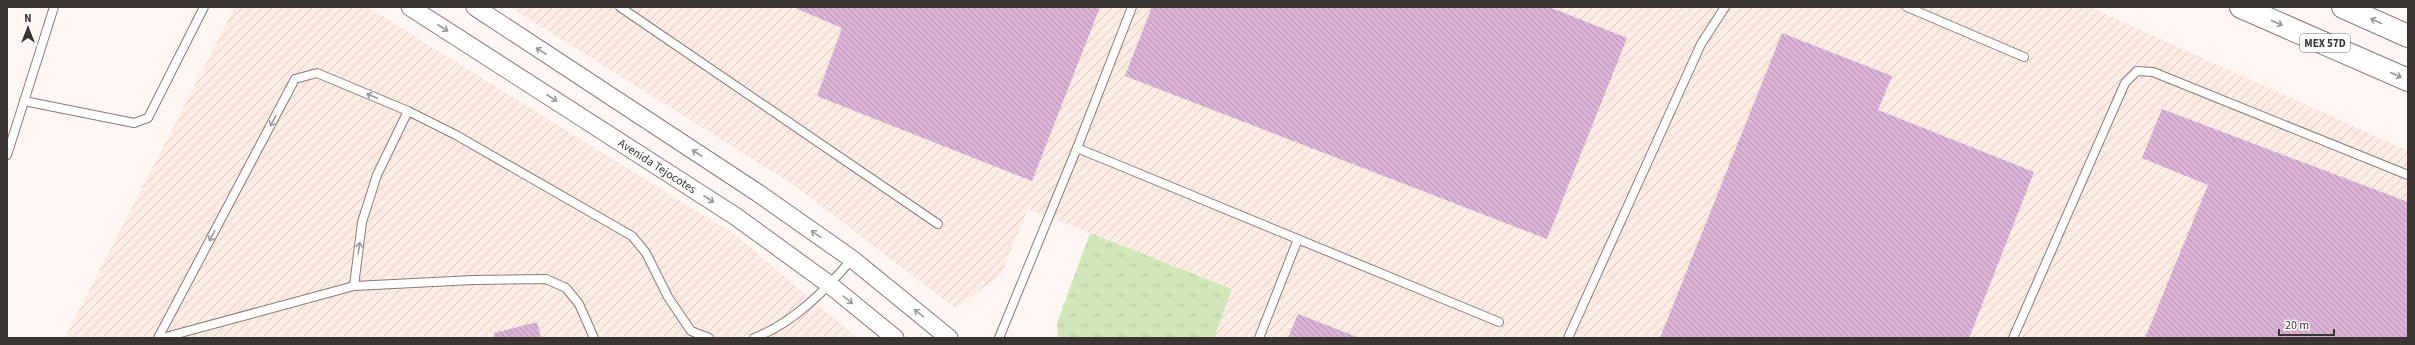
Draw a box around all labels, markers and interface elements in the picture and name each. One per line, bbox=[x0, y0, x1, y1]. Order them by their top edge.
north arrow bbox=[8, 8, 48, 48]
text: N bbox=[24, 11, 32, 26]
one-way arrow bbox=[2370, 17, 2382, 25]
one-way arrow bbox=[2271, 19, 2283, 27]
one-way arrow bbox=[437, 24, 448, 32]
road number: MEX 57D bbox=[2300, 34, 2350, 52]
one-way arrow bbox=[536, 47, 547, 55]
one-way arrow bbox=[2390, 72, 2402, 79]
one-way arrow bbox=[366, 92, 378, 99]
one-way arrow bbox=[546, 95, 558, 103]
one-way arrow bbox=[269, 114, 276, 126]
street label: Avenida Tejocotes bbox=[615, 135, 700, 198]
one-way arrow bbox=[692, 149, 703, 157]
one-way arrow bbox=[703, 195, 714, 203]
one-way arrow bbox=[208, 229, 216, 241]
one-way arrow bbox=[811, 230, 822, 238]
one-way arrow bbox=[355, 242, 363, 255]
one-way arrow bbox=[842, 296, 853, 304]
one-way arrow bbox=[913, 309, 924, 318]
scale bar bbox=[2279, 311, 2334, 337]
text: 20 m bbox=[2285, 317, 2309, 334]

